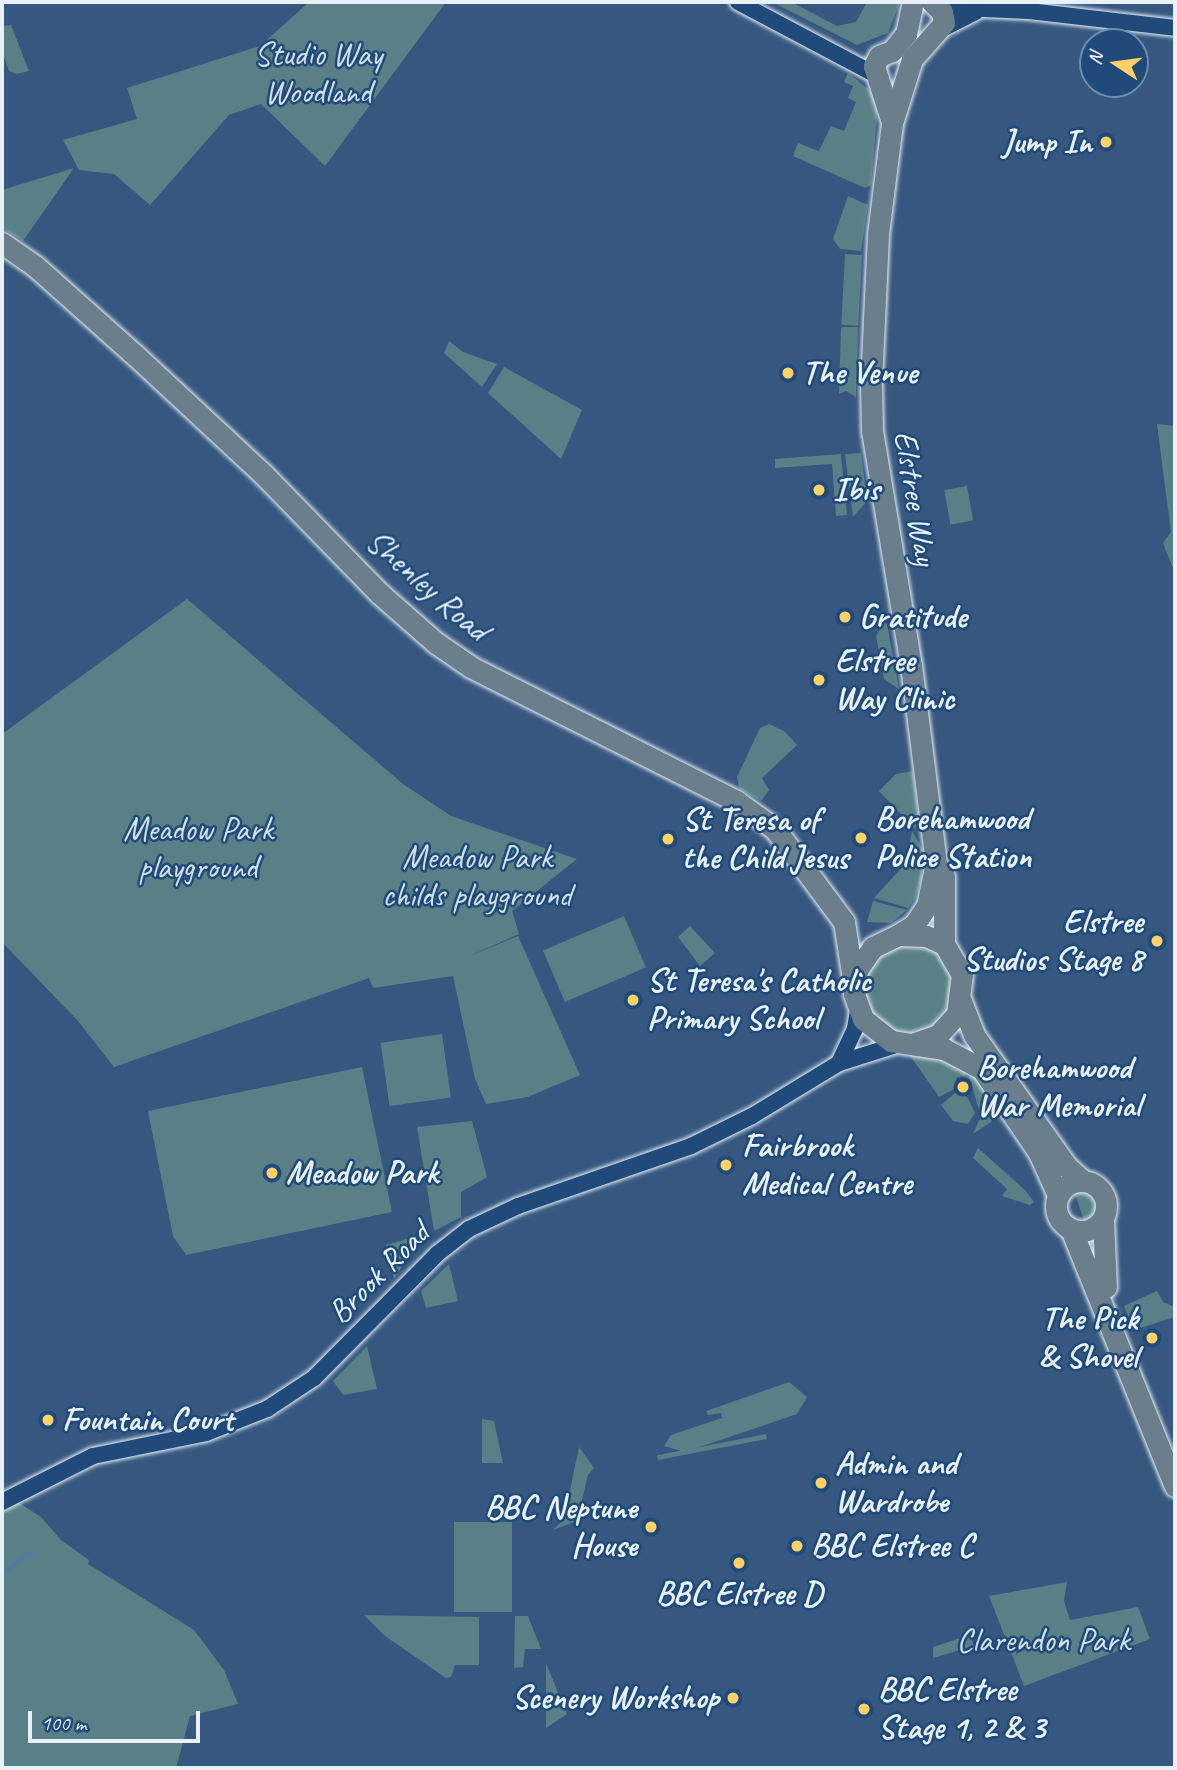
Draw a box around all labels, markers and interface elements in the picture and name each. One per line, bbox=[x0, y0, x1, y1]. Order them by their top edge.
north arrow bbox=[1079, 28, 1149, 98]
park label: Studio Way Woodland bbox=[254, 35, 382, 113]
text: N bbox=[1082, 50, 1109, 67]
place label: Jump In bbox=[1003, 122, 1092, 162]
marker: Jump In bbox=[1098, 134, 1114, 150]
place label: The Venue bbox=[802, 353, 917, 393]
marker: The Venue bbox=[780, 365, 796, 381]
street label: Elstree Way bbox=[885, 428, 945, 568]
place label: Ibis bbox=[833, 470, 879, 510]
marker: Ibis bbox=[811, 482, 827, 498]
street label: Shenley Road bbox=[358, 522, 496, 650]
place label: Gratitude bbox=[859, 597, 967, 637]
marker: Gratitude bbox=[837, 609, 853, 625]
place label: Elstree Way Clinic bbox=[835, 641, 955, 719]
marker: Elstree Way Clinic bbox=[809, 670, 829, 690]
place label: Borehamwood Police Station bbox=[875, 799, 1032, 877]
place label: St Teresa of the Child Jesus bbox=[682, 800, 849, 878]
park label: Meadow Park playground bbox=[123, 810, 273, 888]
marker: Borehamwood Police Station bbox=[853, 830, 869, 846]
marker: St Teresa of the Child Jesus bbox=[660, 831, 676, 847]
park label: Meadow Park childs playground bbox=[382, 838, 572, 916]
place label: Elstree Studios Stage 8 bbox=[963, 902, 1143, 980]
marker: Elstree Studios Stage 8 bbox=[1149, 933, 1165, 949]
place label: St Teresa's Catholic Primary School bbox=[647, 961, 871, 1039]
marker: St Teresa's Catholic Primary School bbox=[625, 992, 641, 1008]
place label: Borehamwood War Memorial bbox=[977, 1048, 1140, 1126]
marker: Borehamwood War Memorial bbox=[955, 1079, 971, 1095]
place label: Fairbrook Medical Centre bbox=[742, 1126, 912, 1204]
place label: Meadow Park bbox=[286, 1153, 438, 1193]
marker: Fairbrook Medical Centre bbox=[716, 1155, 736, 1175]
marker: Meadow Park bbox=[264, 1165, 280, 1181]
street label: Brook Road bbox=[320, 1214, 438, 1332]
place label: The Pick & Shovel bbox=[1039, 1299, 1138, 1377]
marker: The Pick & Shovel bbox=[1144, 1330, 1160, 1346]
place label: Fountain Court bbox=[62, 1400, 233, 1440]
marker: Fountain Court bbox=[40, 1412, 56, 1428]
place label: Admin and Wardrobe bbox=[835, 1444, 958, 1522]
marker: Admin and Wardrobe bbox=[813, 1475, 829, 1491]
place label: BBC Neptune House bbox=[485, 1488, 637, 1566]
marker: BBC Neptune House bbox=[643, 1519, 659, 1535]
place label: BBC Elstree C bbox=[811, 1526, 973, 1566]
marker: BBC Elstree C bbox=[789, 1538, 805, 1554]
marker: BBC Elstree D bbox=[731, 1555, 747, 1571]
place label: BBC Elstree D bbox=[656, 1574, 822, 1614]
park label: Clarendon Park bbox=[957, 1621, 1129, 1661]
place label: BBC Elstree Stage 1, 2 & 3 bbox=[878, 1670, 1045, 1748]
place label: Scenery Workshop bbox=[511, 1678, 719, 1718]
marker: Scenery Workshop bbox=[725, 1690, 741, 1706]
scale bar bbox=[32, 1696, 203, 1740]
marker: BBC Elstree Stage 1, 2 & 3 bbox=[856, 1701, 872, 1717]
text: 100 m bbox=[41, 1710, 86, 1736]

